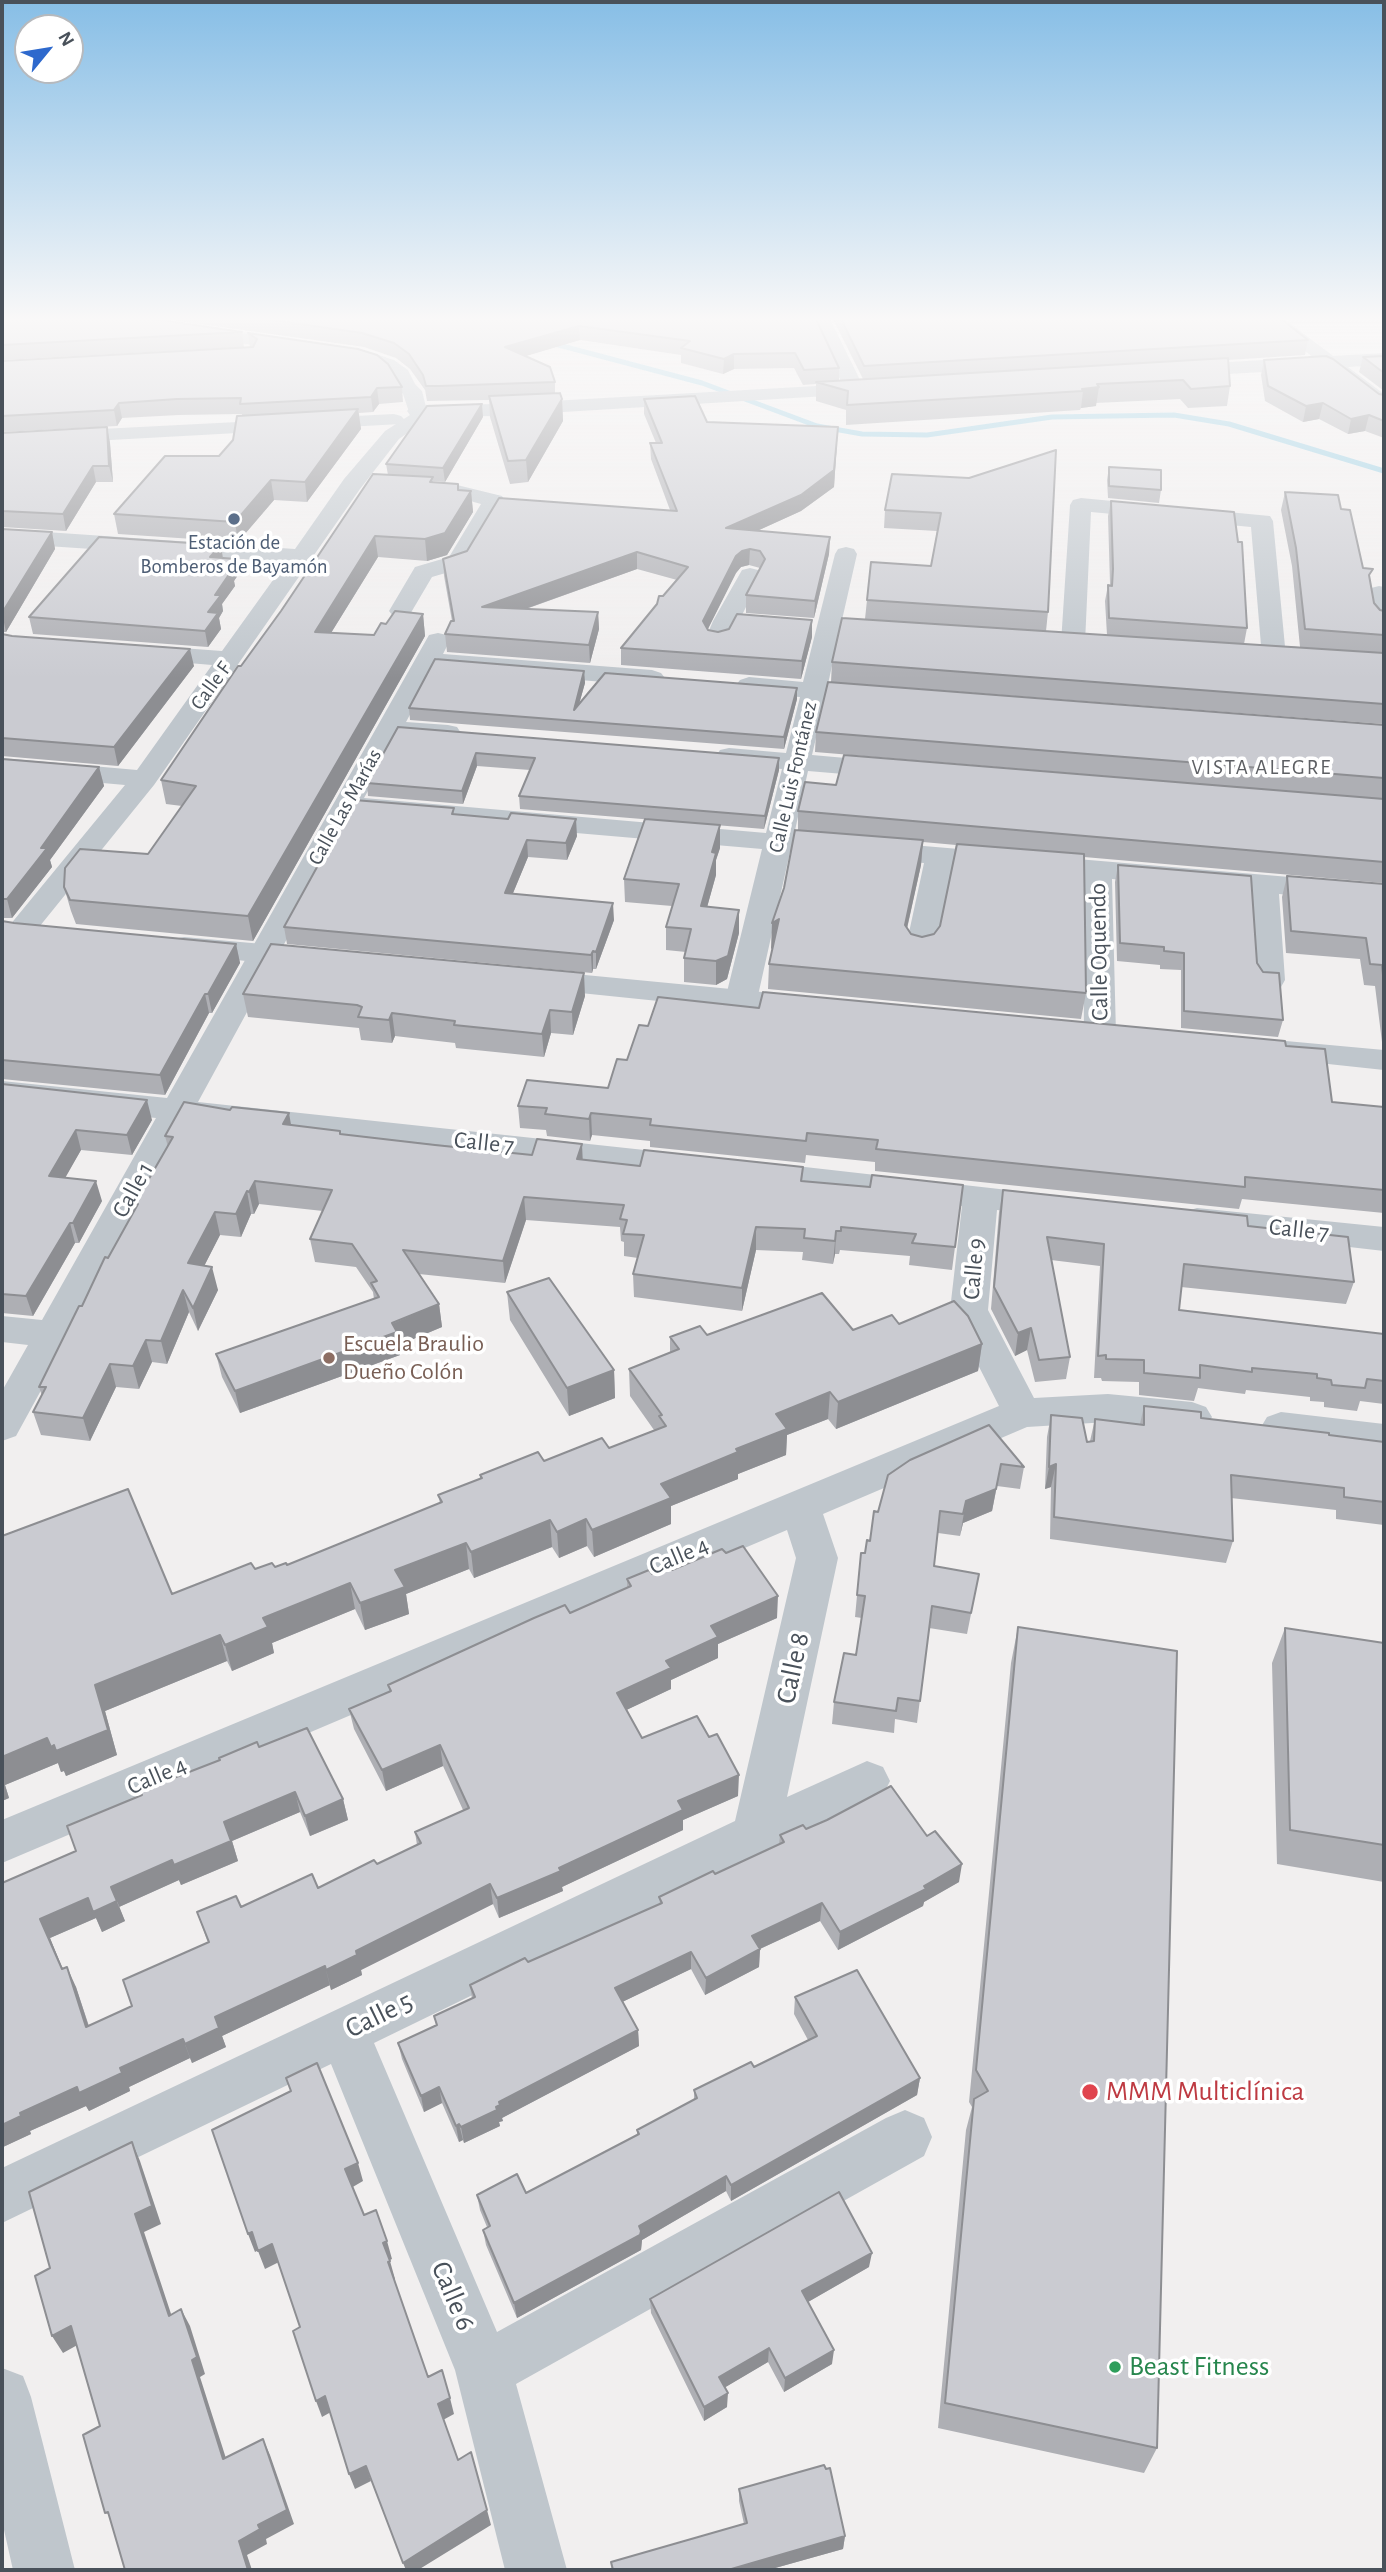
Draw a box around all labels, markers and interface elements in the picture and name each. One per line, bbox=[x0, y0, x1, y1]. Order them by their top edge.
north arrow bbox=[14, 14, 84, 84]
text: N bbox=[54, 29, 77, 50]
marker: Estación de Bomberos de Bayamón bbox=[226, 511, 242, 527]
place label: Estación de Bomberos de Bayamón bbox=[140, 530, 328, 580]
street label: Calle F bbox=[185, 657, 237, 715]
street label: Calle Luis Fontánez bbox=[763, 699, 823, 855]
street label: Calle Las Marías bbox=[303, 744, 387, 870]
district label: VISTA ALEGRE bbox=[1193, 755, 1331, 781]
street label: Calle Oquendo bbox=[1083, 883, 1115, 1021]
street label: Calle 7 bbox=[452, 1126, 516, 1160]
street label: Calle 1 bbox=[106, 1157, 160, 1223]
street label: Calle 7 bbox=[1267, 1213, 1331, 1247]
street label: Calle 9 bbox=[957, 1237, 991, 1301]
place label: Escuela Braulio Dueño Colón bbox=[343, 1330, 484, 1386]
marker: Escuela Braulio Dueño Colón bbox=[321, 1350, 337, 1366]
street label: Calle 4 bbox=[645, 1531, 713, 1581]
street label: Calle 8 bbox=[769, 1629, 817, 1707]
street label: Calle 4 bbox=[123, 1751, 191, 1801]
street label: Calle 5 bbox=[340, 1984, 418, 2046]
place label: MMM Multiclínica bbox=[1106, 2075, 1304, 2109]
marker: MMM Multiclínica bbox=[1080, 2082, 1100, 2102]
street label: Calle 6 bbox=[423, 2256, 483, 2336]
place label: Beast Fitness bbox=[1129, 2350, 1269, 2384]
marker: Beast Fitness bbox=[1107, 2359, 1123, 2375]

